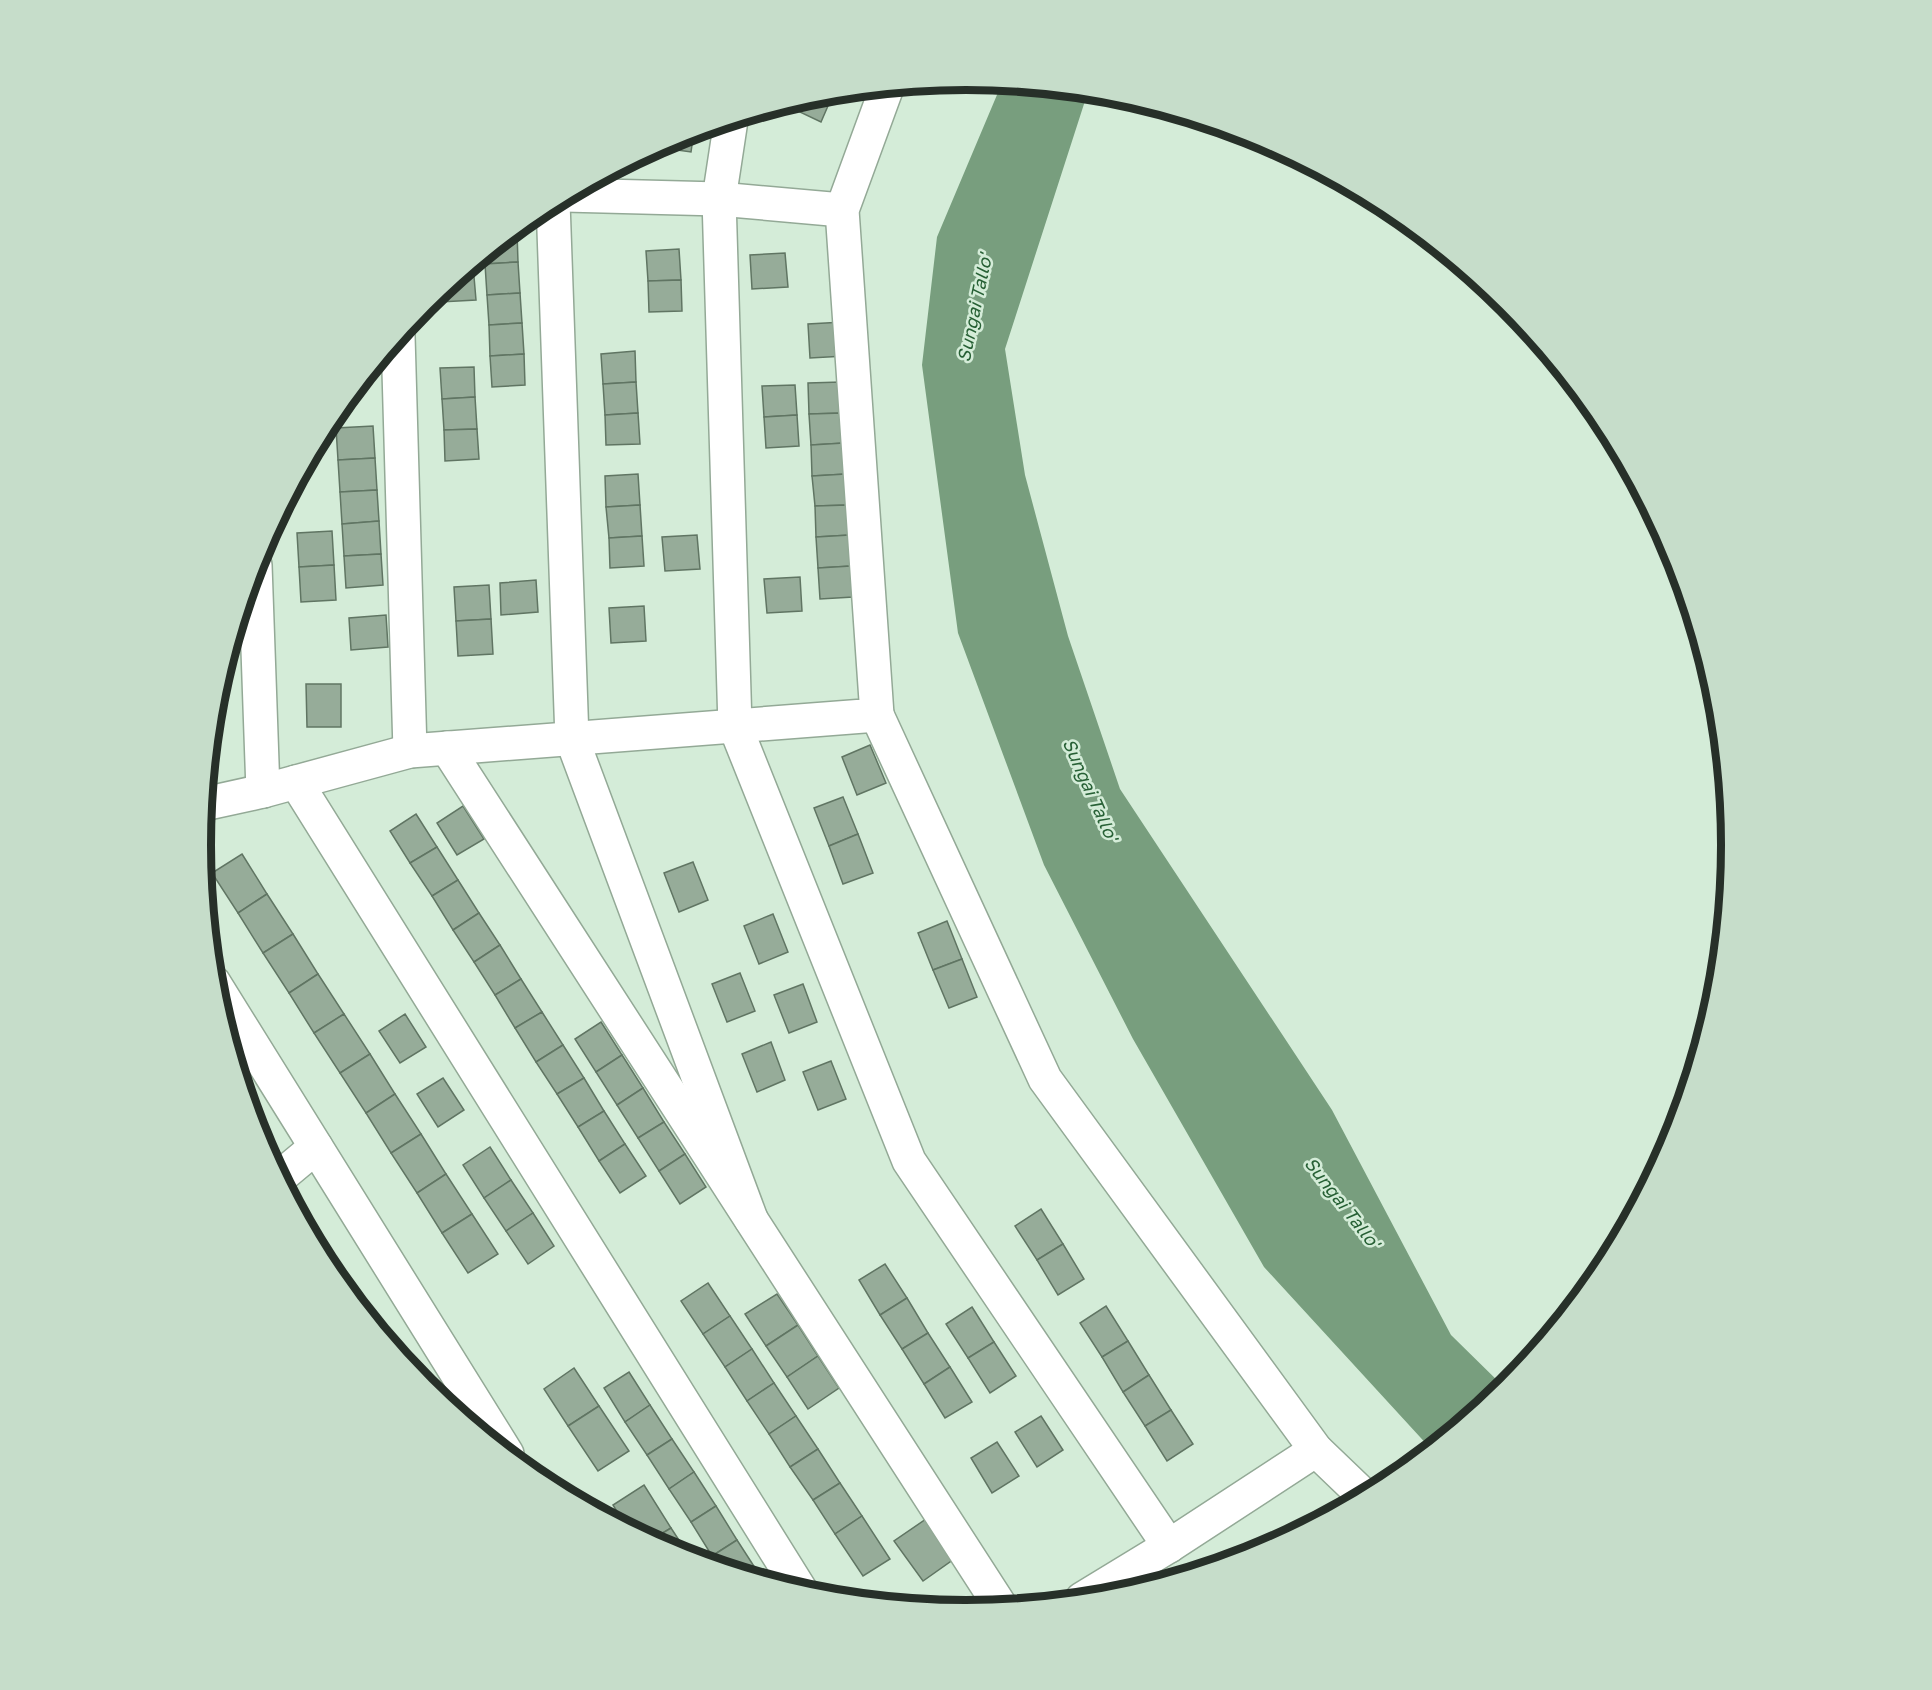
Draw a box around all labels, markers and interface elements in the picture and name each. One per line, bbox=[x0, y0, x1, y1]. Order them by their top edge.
water label: Sungai Tallo' bbox=[952, 250, 997, 364]
water label: Sungai Tallo' bbox=[1059, 735, 1124, 846]
water label: Sungai Tallo' bbox=[1300, 1152, 1386, 1254]

